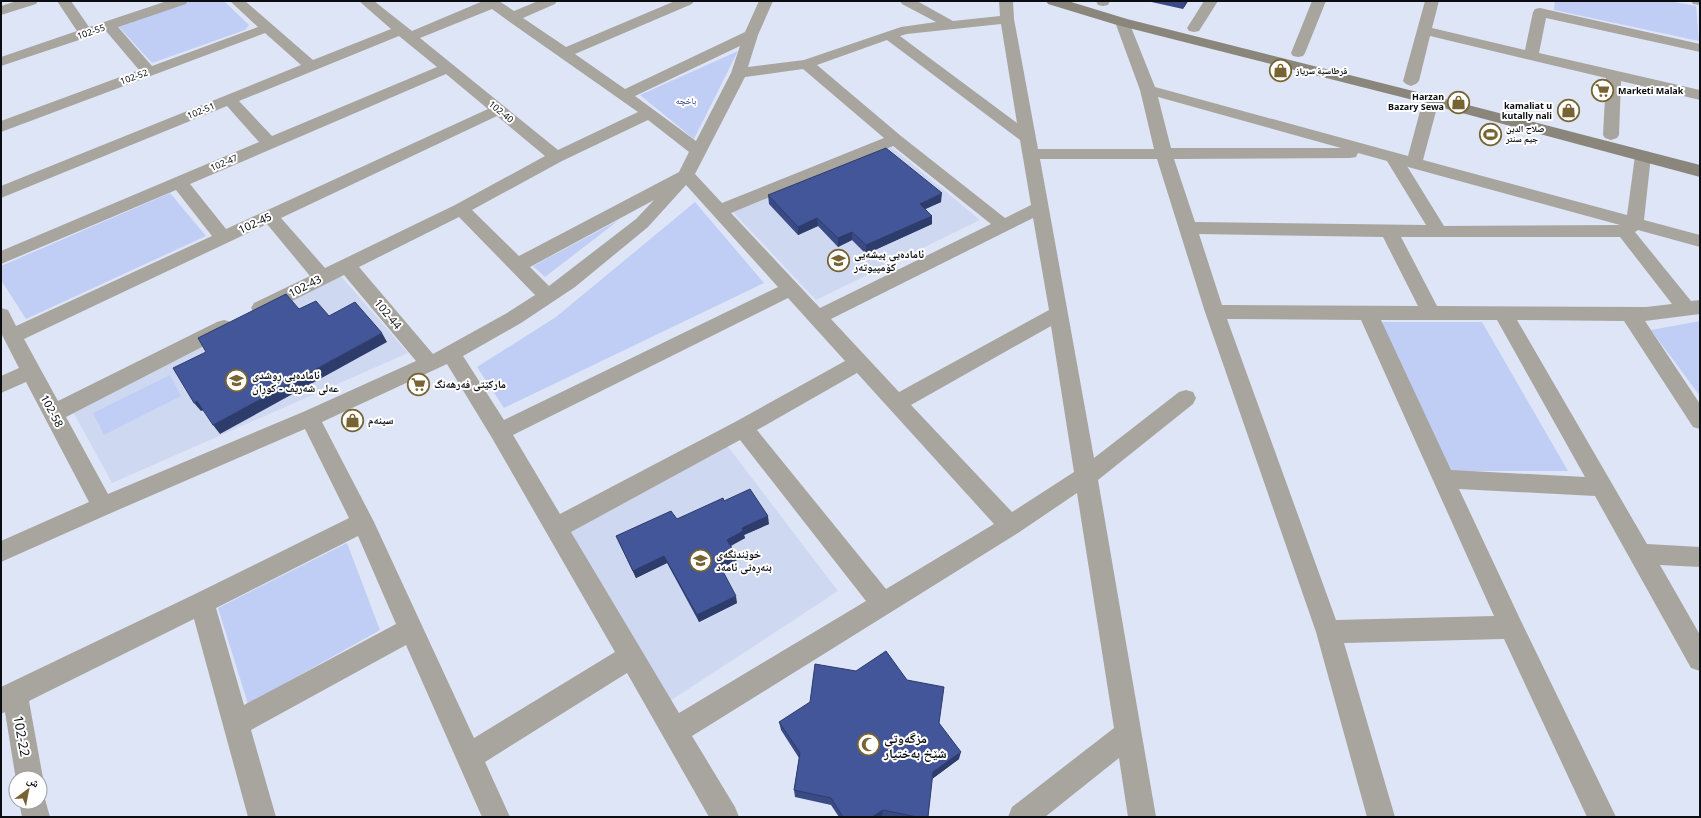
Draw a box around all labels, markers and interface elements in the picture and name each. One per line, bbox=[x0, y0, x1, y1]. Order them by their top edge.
street label: 102-55 bbox=[75, 21, 106, 42]
shop icon: قرطاسية سرياز bbox=[1268, 58, 1294, 84]
place label: قرطاسية سرياز bbox=[1295, 64, 1347, 77]
street label: 102-52 bbox=[118, 66, 150, 88]
supermarket icon: Marketi Malak bbox=[1589, 78, 1615, 104]
place label: Marketi Malak bbox=[1618, 84, 1684, 97]
shop icon: Harzan Bazary Sewa bbox=[1446, 89, 1472, 115]
place label: Harzan Bazary Sewa bbox=[1388, 90, 1444, 113]
park label: باخچە bbox=[676, 94, 697, 107]
street label: 102-40 bbox=[486, 98, 517, 126]
shop icon: kamaliat u kutally nali bbox=[1555, 98, 1581, 124]
street label: 102-51 bbox=[185, 99, 217, 122]
place label: kamaliat u kutally nali bbox=[1502, 99, 1552, 122]
sports icon: صلاح الدين جيم سنتر bbox=[1477, 121, 1503, 147]
place label: صلاح الدين جيم سنتر bbox=[1505, 122, 1544, 145]
street label: 102-47 bbox=[208, 151, 240, 174]
street label: 102-45 bbox=[236, 208, 274, 237]
place label: ئامادەیی پیشەیی کۆمپیوتەر bbox=[853, 246, 924, 274]
school or university icon: ئامادەیی پیشەیی کۆمپیوتەر bbox=[825, 247, 851, 273]
street label: 102-43 bbox=[286, 271, 324, 300]
street label: 102-44 bbox=[371, 295, 406, 332]
place label: ئامادەیی ڕوشدی عەلی شەریف - کوڕان bbox=[252, 367, 339, 397]
school or university icon: ئامادەیی ڕوشدی عەلی شەریف - کوڕان bbox=[223, 368, 249, 394]
supermarket icon: مارکێتی فەرهەنگ bbox=[405, 371, 431, 397]
place label: مارکێتی فەرهەنگ bbox=[434, 376, 506, 392]
street label: 102-58 bbox=[38, 392, 67, 430]
shop icon: سینەم bbox=[339, 407, 365, 433]
place label: سینەم bbox=[368, 412, 394, 428]
place label: خوێندنگەی بنەڕەتی ئامەد bbox=[716, 546, 772, 576]
school or university icon: خوێندنگەی بنەڕەتی ئامەد bbox=[688, 547, 714, 573]
street label: 102-22 bbox=[10, 714, 34, 758]
place label: مزگەوتی شێخ بەختیار bbox=[883, 729, 947, 762]
mosque icon: مزگەوتی شێخ بەختیار bbox=[856, 732, 882, 758]
north arrow bbox=[8, 770, 48, 810]
text: ش bbox=[24, 772, 43, 792]

